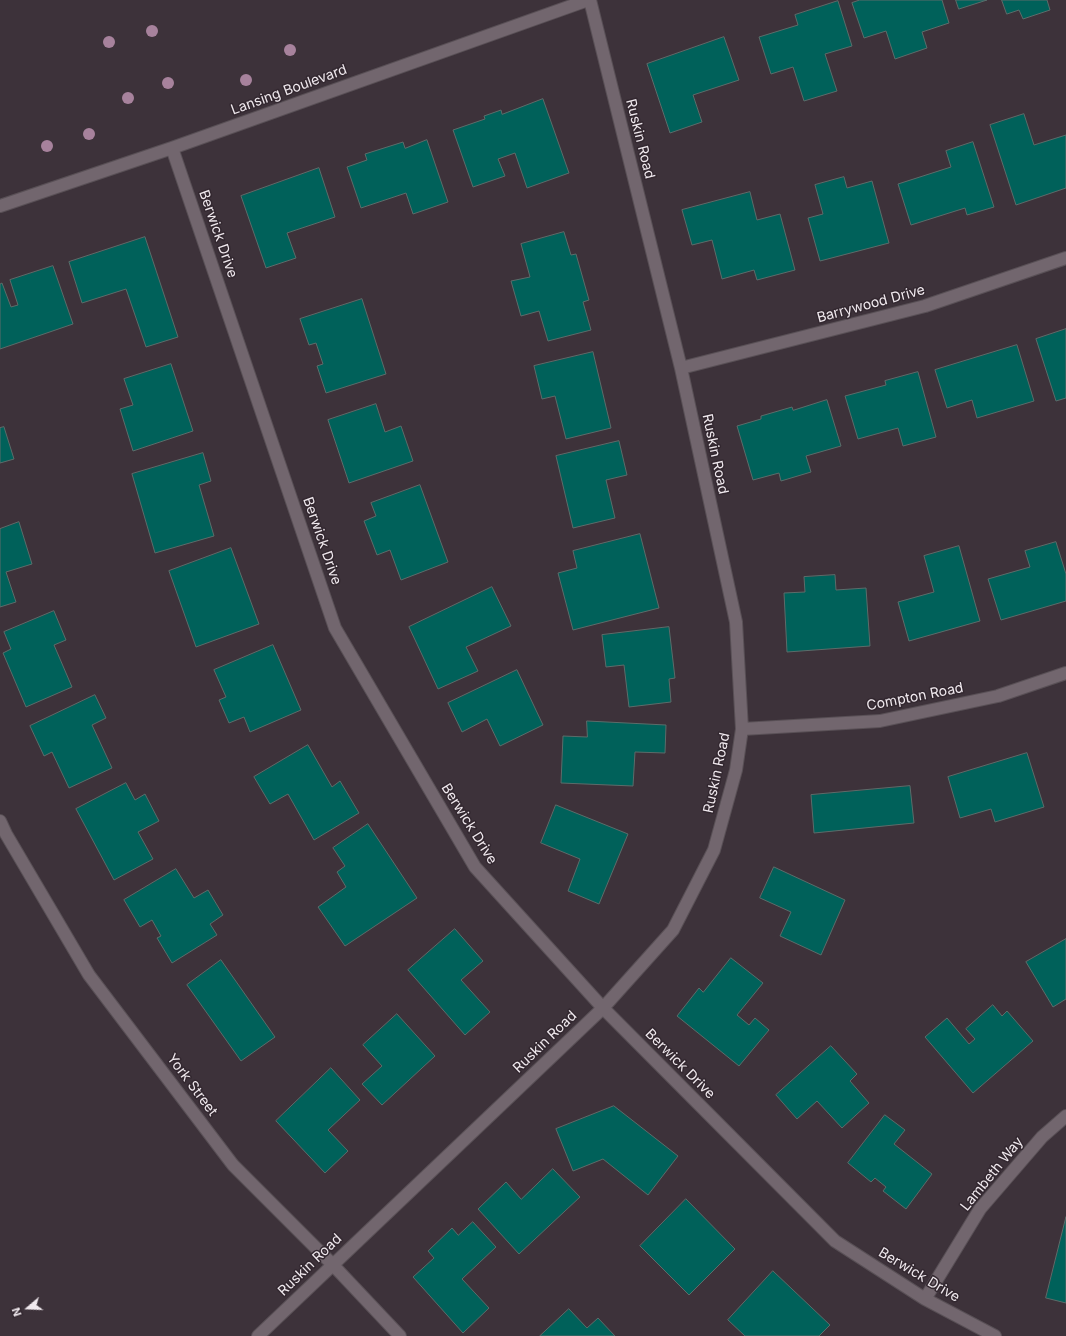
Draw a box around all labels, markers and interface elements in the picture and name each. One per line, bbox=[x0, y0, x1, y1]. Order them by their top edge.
street label: Lansing Boulevard bbox=[229, 61, 349, 119]
street label: Ruskin Road bbox=[622, 97, 658, 181]
street label: Berwick Drive bbox=[195, 188, 241, 280]
street label: Barrywood Drive bbox=[815, 282, 927, 326]
street label: Ruskin Road bbox=[698, 412, 732, 496]
street label: Berwick Drive bbox=[299, 495, 345, 587]
street label: Compton Road bbox=[865, 679, 965, 715]
street label: Ruskin Road bbox=[700, 731, 734, 815]
street label: Berwick Drive bbox=[438, 781, 500, 867]
street label: Ruskin Road bbox=[510, 1008, 580, 1076]
street label: Berwick Drive bbox=[642, 1026, 718, 1102]
street label: York Street bbox=[163, 1051, 221, 1119]
street label: Lambeth Way bbox=[957, 1134, 1027, 1214]
street label: Ruskin Road bbox=[275, 1231, 345, 1299]
street label: Berwick Drive bbox=[875, 1244, 963, 1306]
north arrow bbox=[8, 1288, 48, 1328]
text: N bbox=[9, 1306, 25, 1318]

